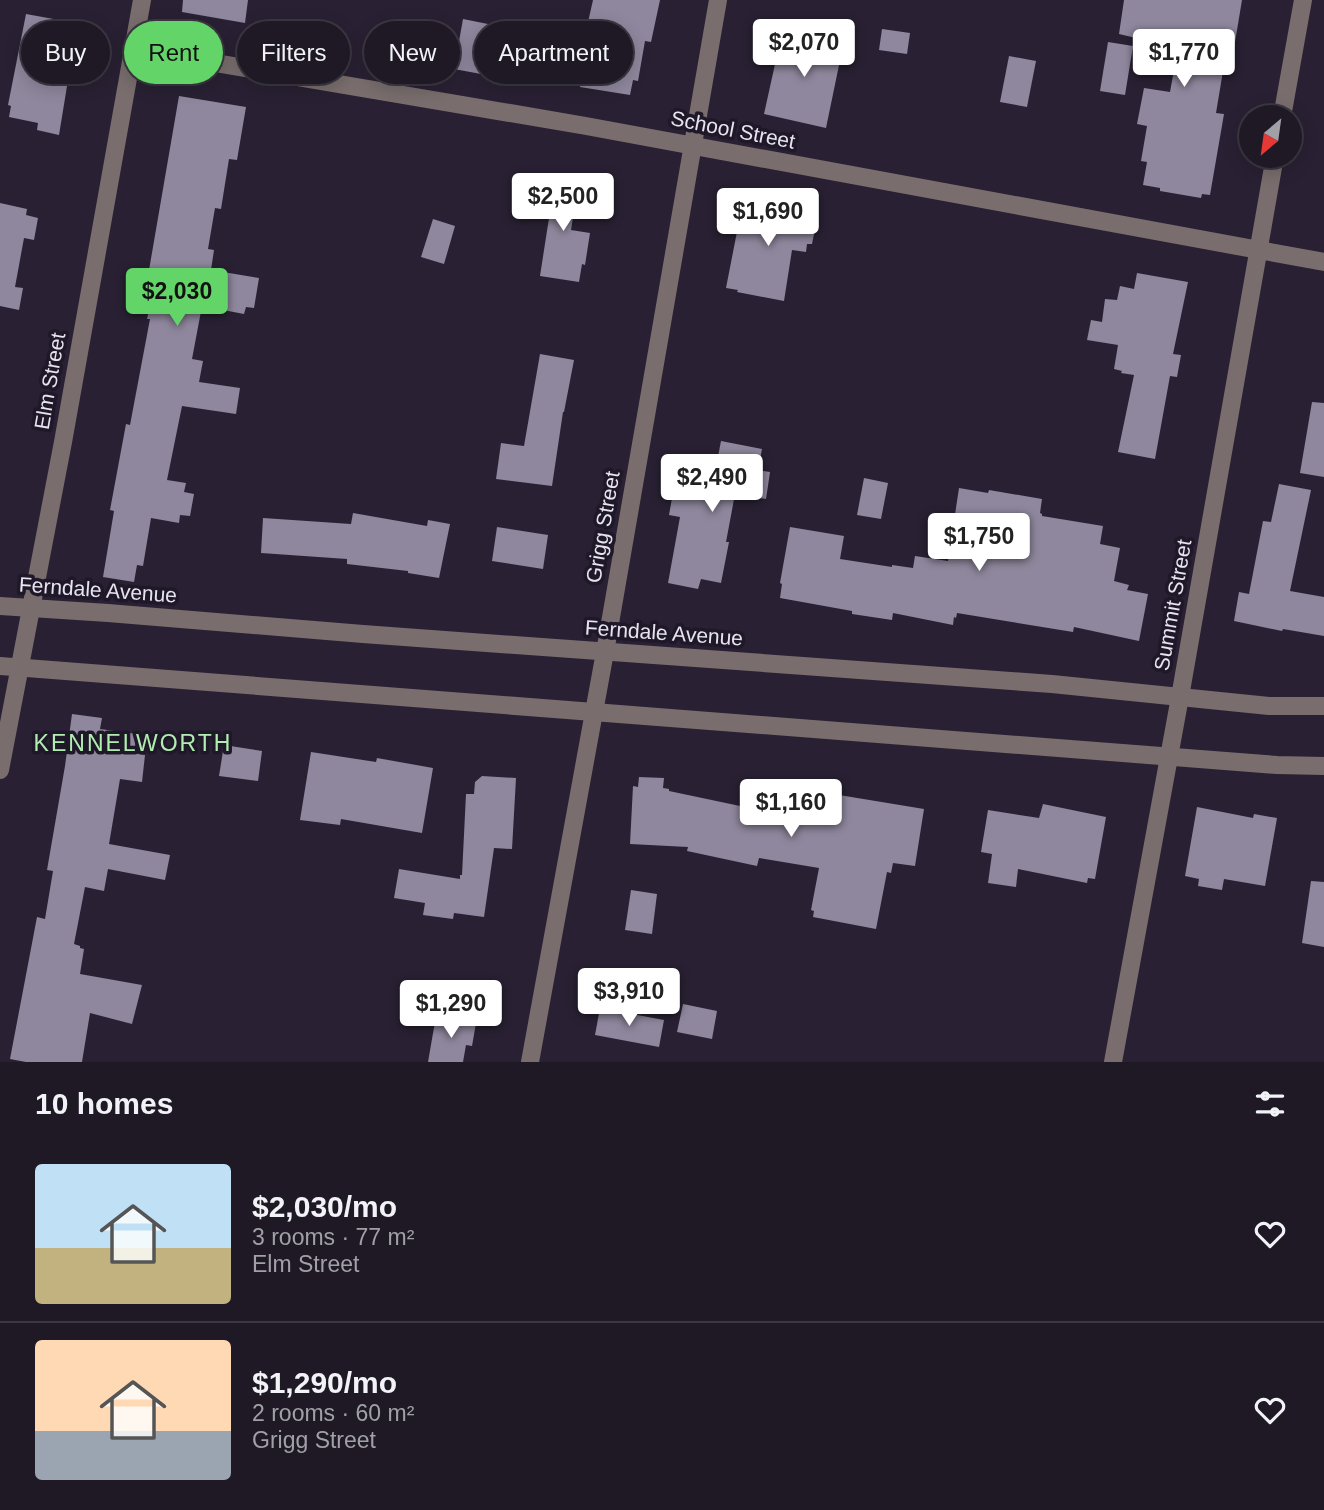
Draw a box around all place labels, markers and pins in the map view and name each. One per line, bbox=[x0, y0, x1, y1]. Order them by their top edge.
pin: $2,070 bbox=[747, 20, 861, 79]
pin: $1,770 bbox=[1127, 29, 1241, 89]
pin: $2,500 bbox=[506, 174, 620, 233]
pin: $1,690 bbox=[711, 188, 825, 248]
pin: $2,030 bbox=[120, 268, 234, 328]
pin: $2,490 bbox=[655, 454, 769, 514]
pin: $1,750 bbox=[922, 514, 1036, 573]
pin: $1,160 bbox=[734, 780, 848, 839]
pin: $3,910 bbox=[572, 968, 686, 1028]
pin: $1,290 bbox=[394, 981, 508, 1040]

